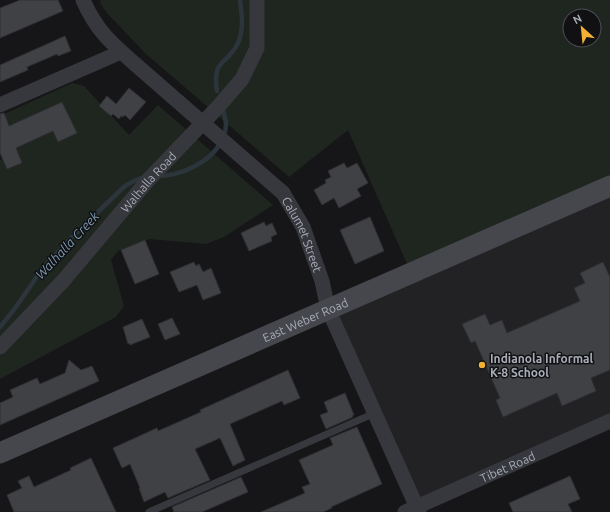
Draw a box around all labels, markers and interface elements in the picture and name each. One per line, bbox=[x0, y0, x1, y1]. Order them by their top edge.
north arrow bbox=[562, 8, 602, 48]
text: N bbox=[571, 12, 584, 26]
street label: Walhalla Road bbox=[118, 149, 178, 214]
street label: Calumet Street bbox=[280, 194, 325, 274]
water label: Walhalla Creek bbox=[32, 208, 102, 281]
street label: East Weber Road bbox=[260, 295, 350, 344]
place label: Indianola Informal K-8 School bbox=[490, 352, 594, 379]
marker: Indianola Informal K-8 School bbox=[477, 360, 487, 370]
street label: Tibet Road bbox=[478, 449, 537, 484]

